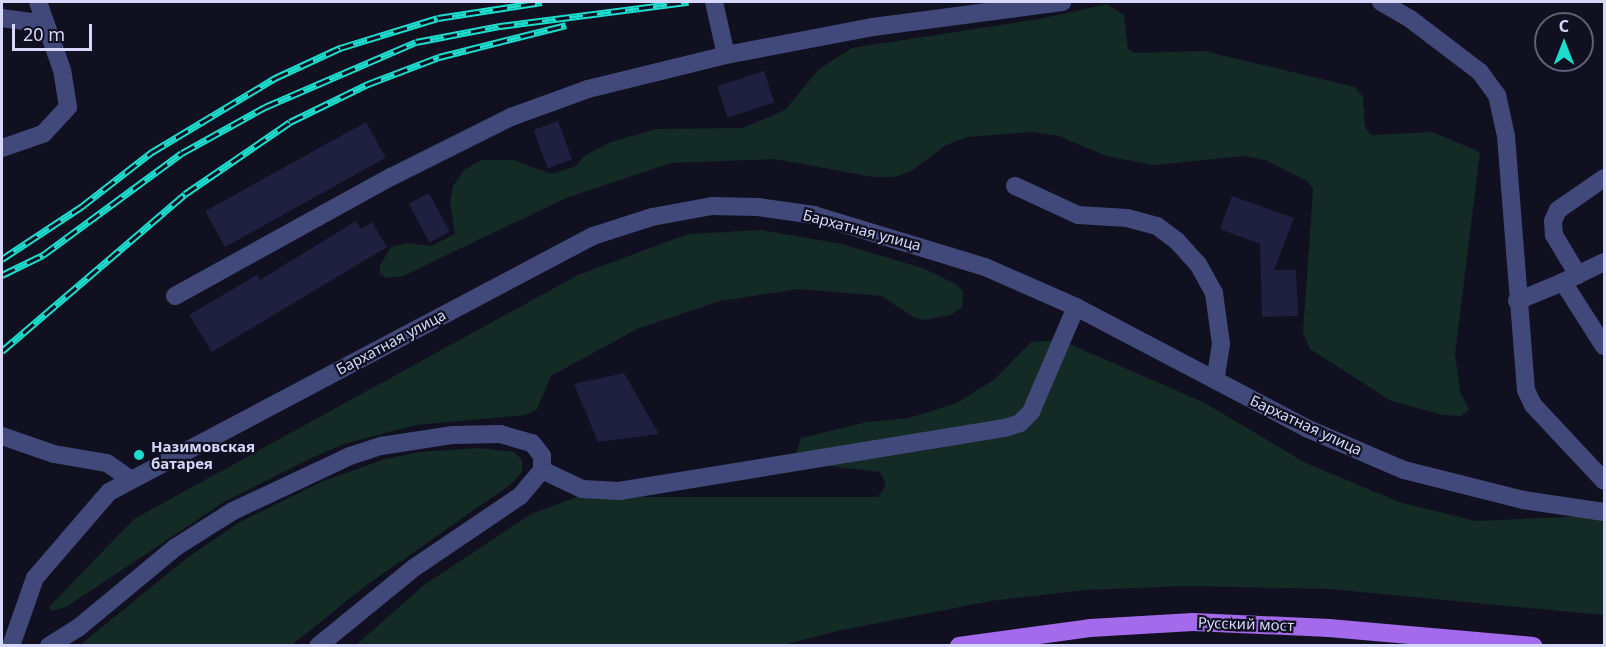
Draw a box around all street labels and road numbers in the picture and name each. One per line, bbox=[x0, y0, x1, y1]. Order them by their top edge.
street label: Бархатная улица bbox=[801, 206, 923, 254]
street label: Бархатная улица bbox=[333, 306, 449, 378]
street label: Бархатная улица bbox=[1247, 391, 1365, 459]
street label: Русский мост bbox=[1198, 613, 1294, 635]

